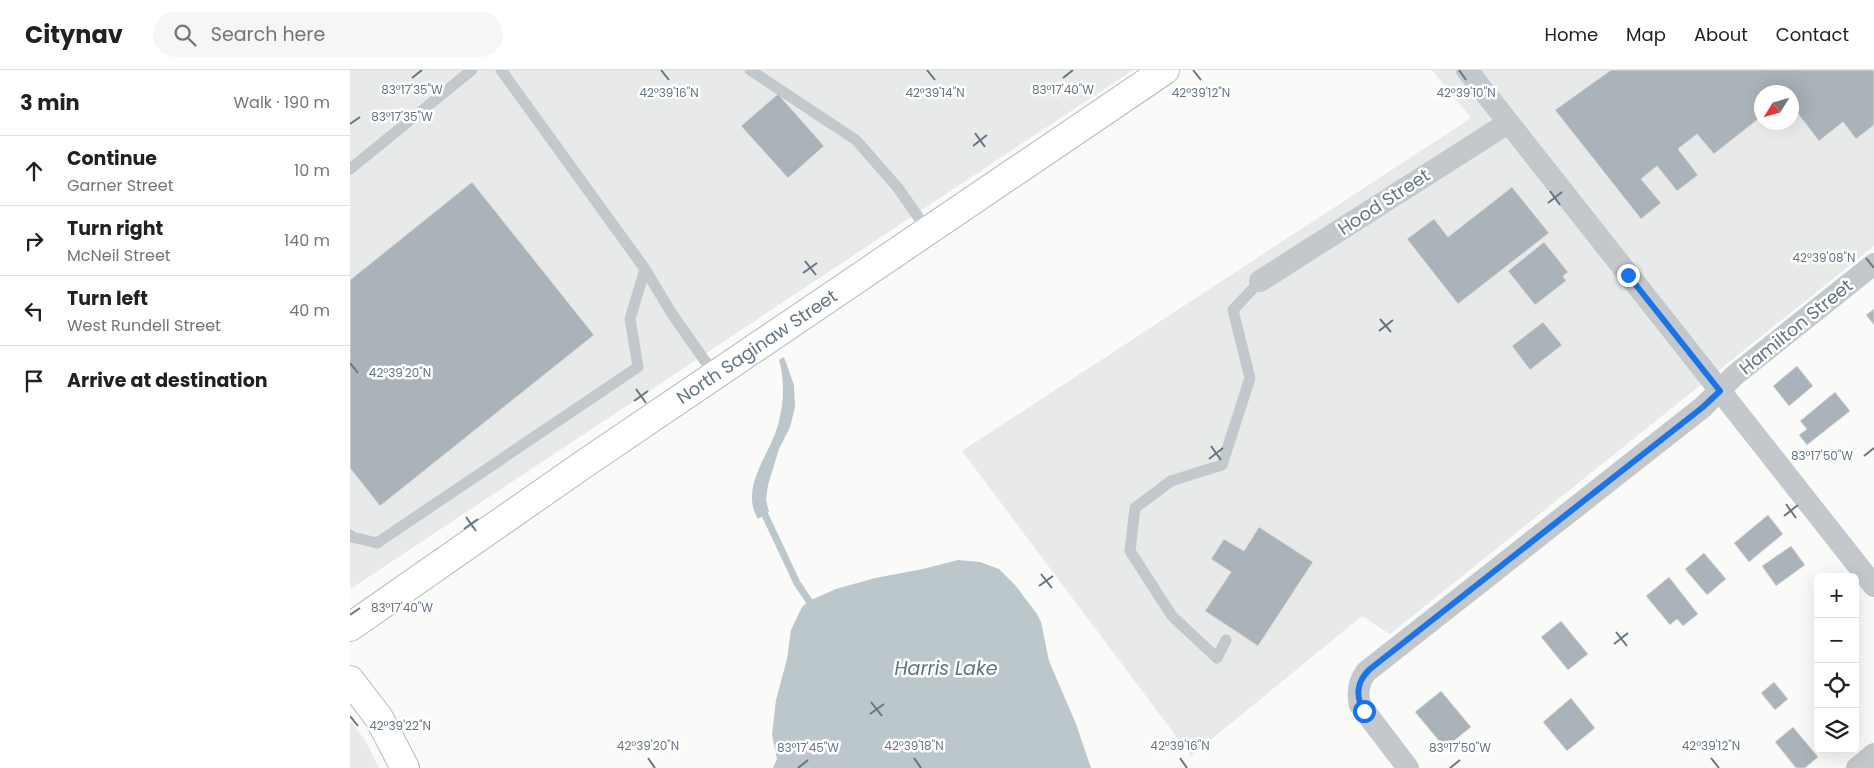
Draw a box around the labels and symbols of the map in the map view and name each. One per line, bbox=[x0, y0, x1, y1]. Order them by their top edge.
text: 83°17'35"W bbox=[381, 81, 443, 98]
text: 83°17'40"W bbox=[1032, 81, 1094, 98]
text: 42°39'16"N bbox=[639, 84, 699, 101]
text: 42°39'14"N bbox=[905, 84, 965, 101]
text: 42°39'12"N bbox=[1172, 84, 1230, 101]
text: 42°39'10"N bbox=[1436, 84, 1496, 101]
north arrow bbox=[1754, 85, 1799, 130]
text: 83°17'35"W bbox=[371, 108, 433, 125]
street label: Hood Street bbox=[1333, 162, 1435, 241]
text: 42°39'08"N bbox=[1793, 249, 1855, 266]
route end bbox=[1617, 264, 1640, 287]
street label: Hamilton Street bbox=[1734, 273, 1858, 380]
street label: North Saginaw Street bbox=[671, 283, 842, 410]
text: 42°39'20"N bbox=[369, 364, 431, 381]
text: 83°17'50"W bbox=[1791, 447, 1853, 464]
text: 83°17'40"W bbox=[371, 599, 433, 616]
water label: Harris Lake bbox=[894, 655, 998, 682]
route start bbox=[1353, 700, 1376, 723]
text: 42°39'22"N bbox=[369, 717, 431, 734]
text: 42°39'20"N bbox=[617, 737, 679, 754]
text: 42°39'18"N bbox=[884, 737, 944, 754]
text: 42°39'16"N bbox=[1150, 737, 1210, 754]
text: 42°39'12"N bbox=[1682, 737, 1740, 754]
text: 83°17'45"W bbox=[777, 739, 839, 756]
text: 83°17'50"W bbox=[1429, 739, 1491, 756]

